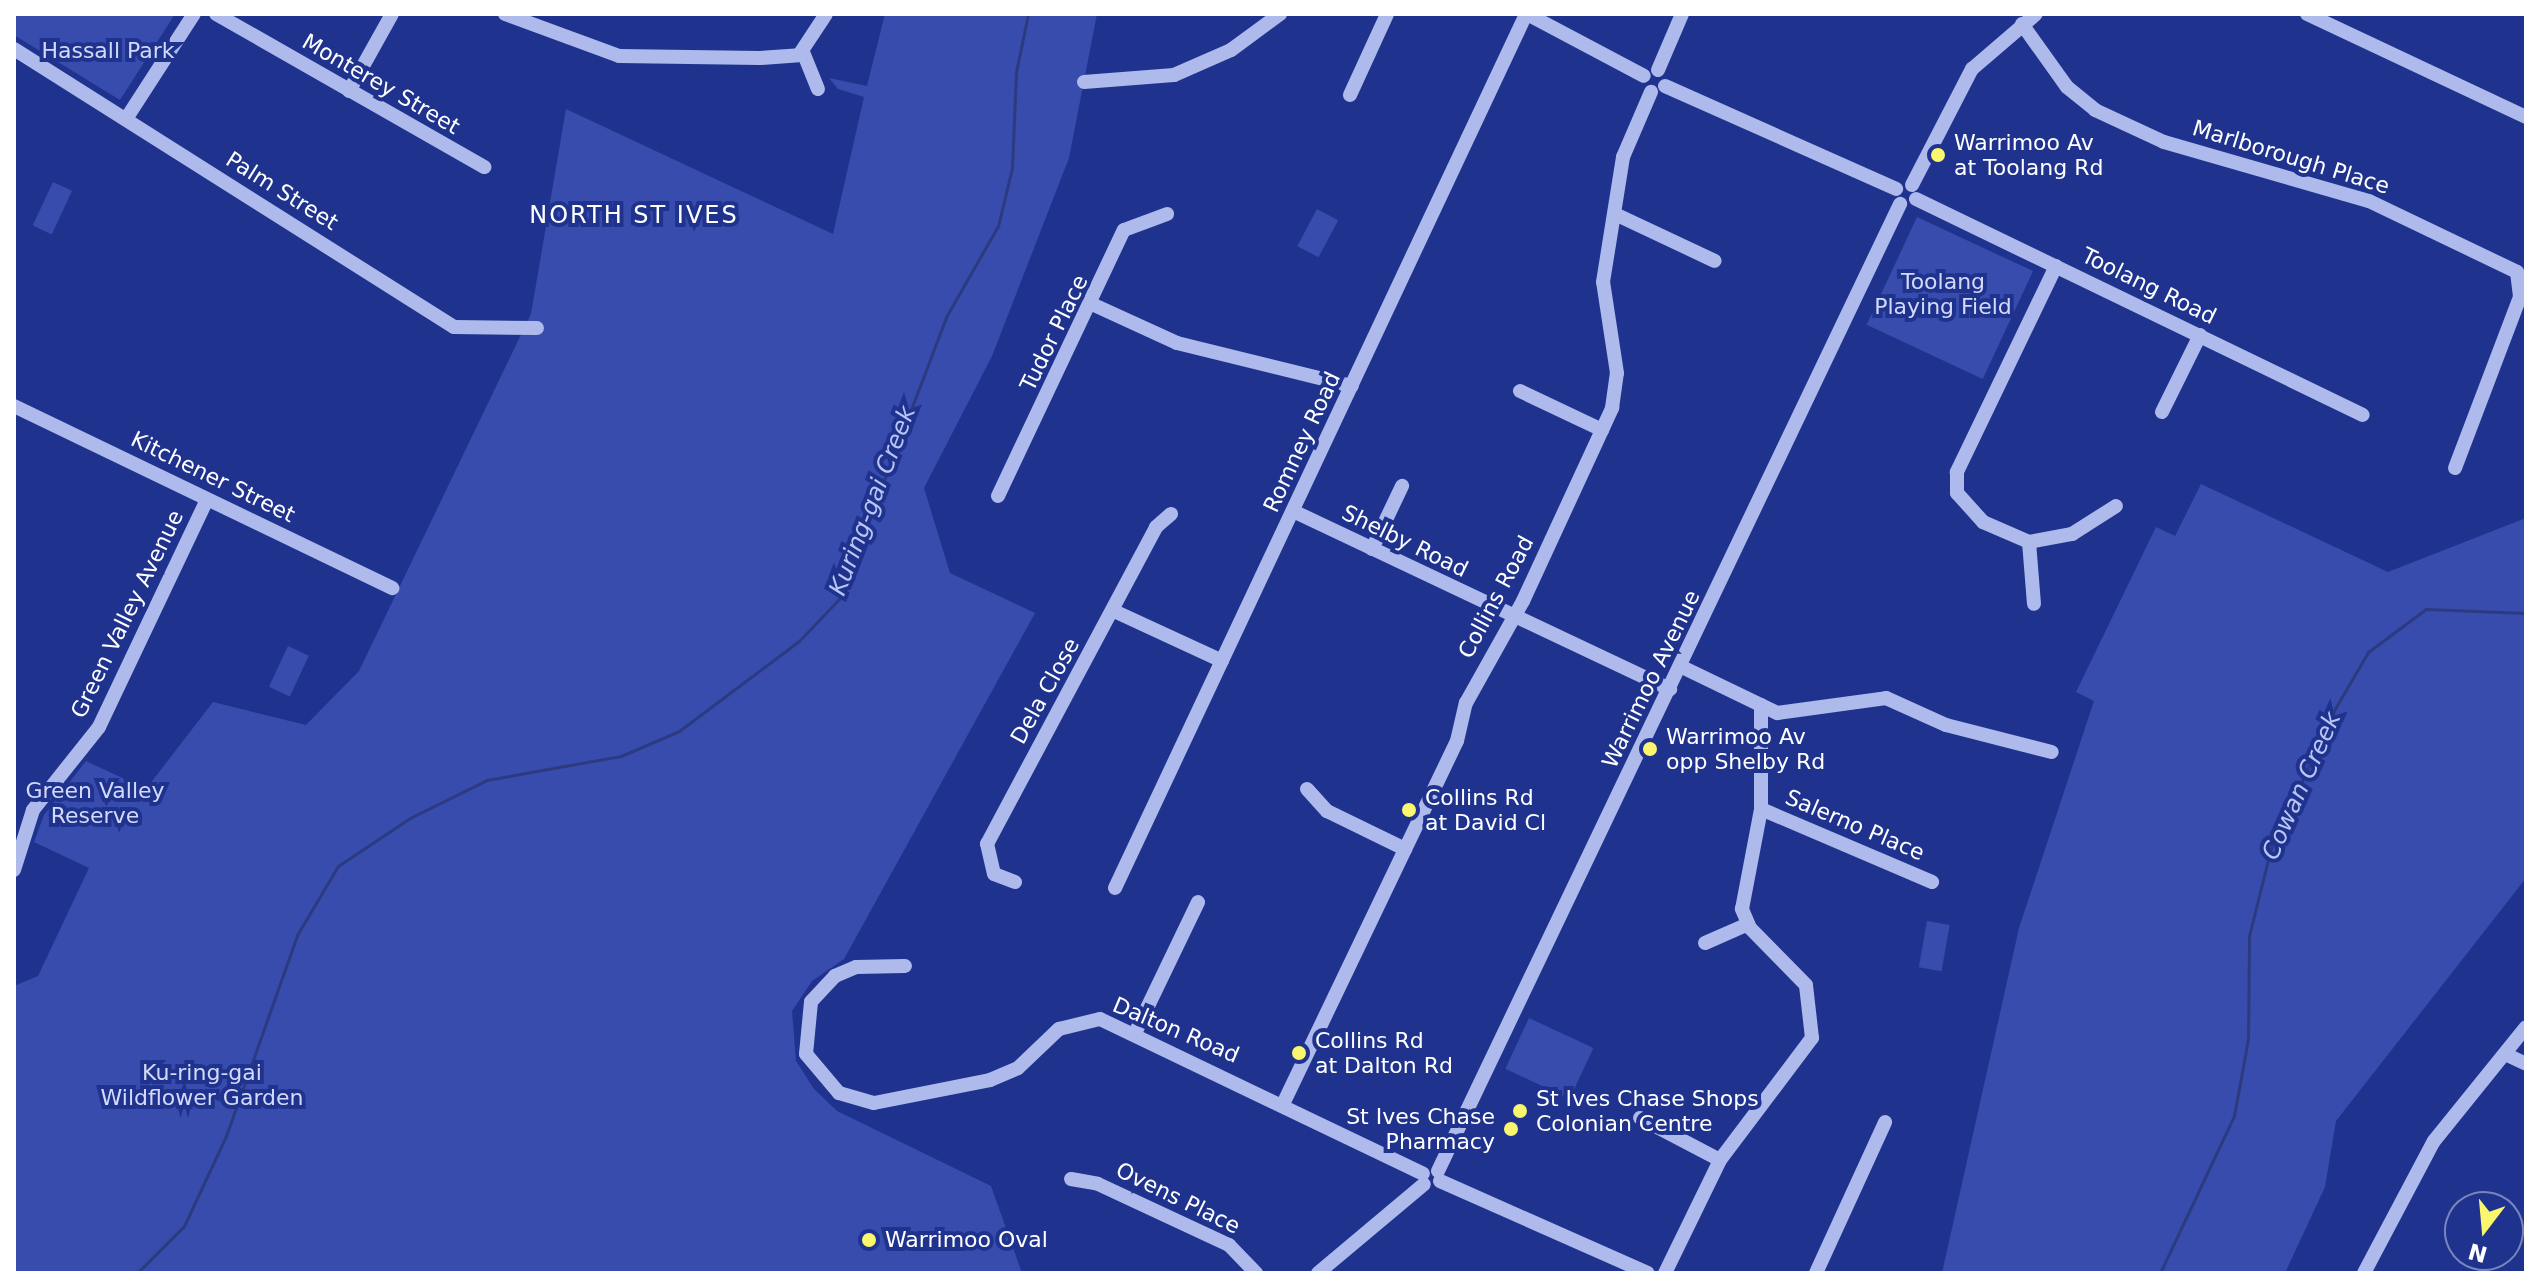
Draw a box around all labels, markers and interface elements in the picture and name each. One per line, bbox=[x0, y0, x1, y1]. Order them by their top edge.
street label: Monterey Street bbox=[298, 28, 464, 140]
park label: Hassall Park bbox=[41, 38, 175, 64]
street label: Marlborough Place bbox=[2189, 114, 2393, 200]
place label: Warrimoo Av at Toolang Rd bbox=[1954, 129, 2103, 180]
street label: Palm Street bbox=[221, 146, 343, 236]
marker: Warrimoo Av at Toolang Rd bbox=[1929, 146, 1947, 164]
district label: NORTH ST IVES bbox=[529, 202, 739, 230]
street label: Toolang Road bbox=[2077, 242, 2221, 330]
park label: Toolang Playing Field bbox=[1874, 268, 2012, 320]
street label: Tudor Place bbox=[1015, 271, 1093, 395]
street label: Romney Road bbox=[1258, 368, 1346, 516]
water label: Kuring-gai Creek bbox=[824, 402, 922, 600]
street label: Kitchener Street bbox=[127, 426, 299, 528]
street label: Shelby Road bbox=[1338, 499, 1472, 583]
street label: Green Valley Avenue bbox=[65, 506, 189, 722]
street label: Collins Road bbox=[1453, 531, 1539, 663]
street label: Warrimoo Avenue bbox=[1596, 586, 1706, 772]
street label: Dela Close bbox=[1005, 633, 1085, 749]
water label: Cowan Creek bbox=[2257, 708, 2347, 864]
place label: Warrimoo Av opp Shelby Rd bbox=[1666, 723, 1825, 774]
marker: Warrimoo Av opp Shelby Rd bbox=[1641, 740, 1659, 758]
park label: Green Valley Reserve bbox=[25, 777, 165, 828]
place label: Collins Rd at David Cl bbox=[1425, 784, 1546, 836]
street label: Salerno Place bbox=[1781, 784, 1929, 866]
marker: Collins Rd at David Cl bbox=[1400, 801, 1418, 819]
street label: Dalton Road bbox=[1109, 992, 1243, 1068]
place label: Collins Rd at Dalton Rd bbox=[1315, 1027, 1453, 1078]
marker: Collins Rd at Dalton Rd bbox=[1290, 1044, 1308, 1062]
park label: Ku-ring-gai Wildflower Garden bbox=[101, 1059, 303, 1110]
place label: St Ives Chase Shops Colonian Centre bbox=[1536, 1085, 1759, 1136]
marker: St Ives Chase Shops Colonian Centre bbox=[1511, 1102, 1529, 1120]
place label: St Ives Chase Pharmacy bbox=[1346, 1103, 1495, 1154]
marker: St Ives Chase Pharmacy bbox=[1502, 1120, 1520, 1138]
street label: Ovens Place bbox=[1112, 1157, 1244, 1239]
north arrow bbox=[2444, 1191, 2524, 1271]
place label: Warrimoo Oval bbox=[885, 1227, 1048, 1253]
marker: Warrimoo Oval bbox=[860, 1231, 878, 1249]
text: N bbox=[2466, 1238, 2490, 1267]

